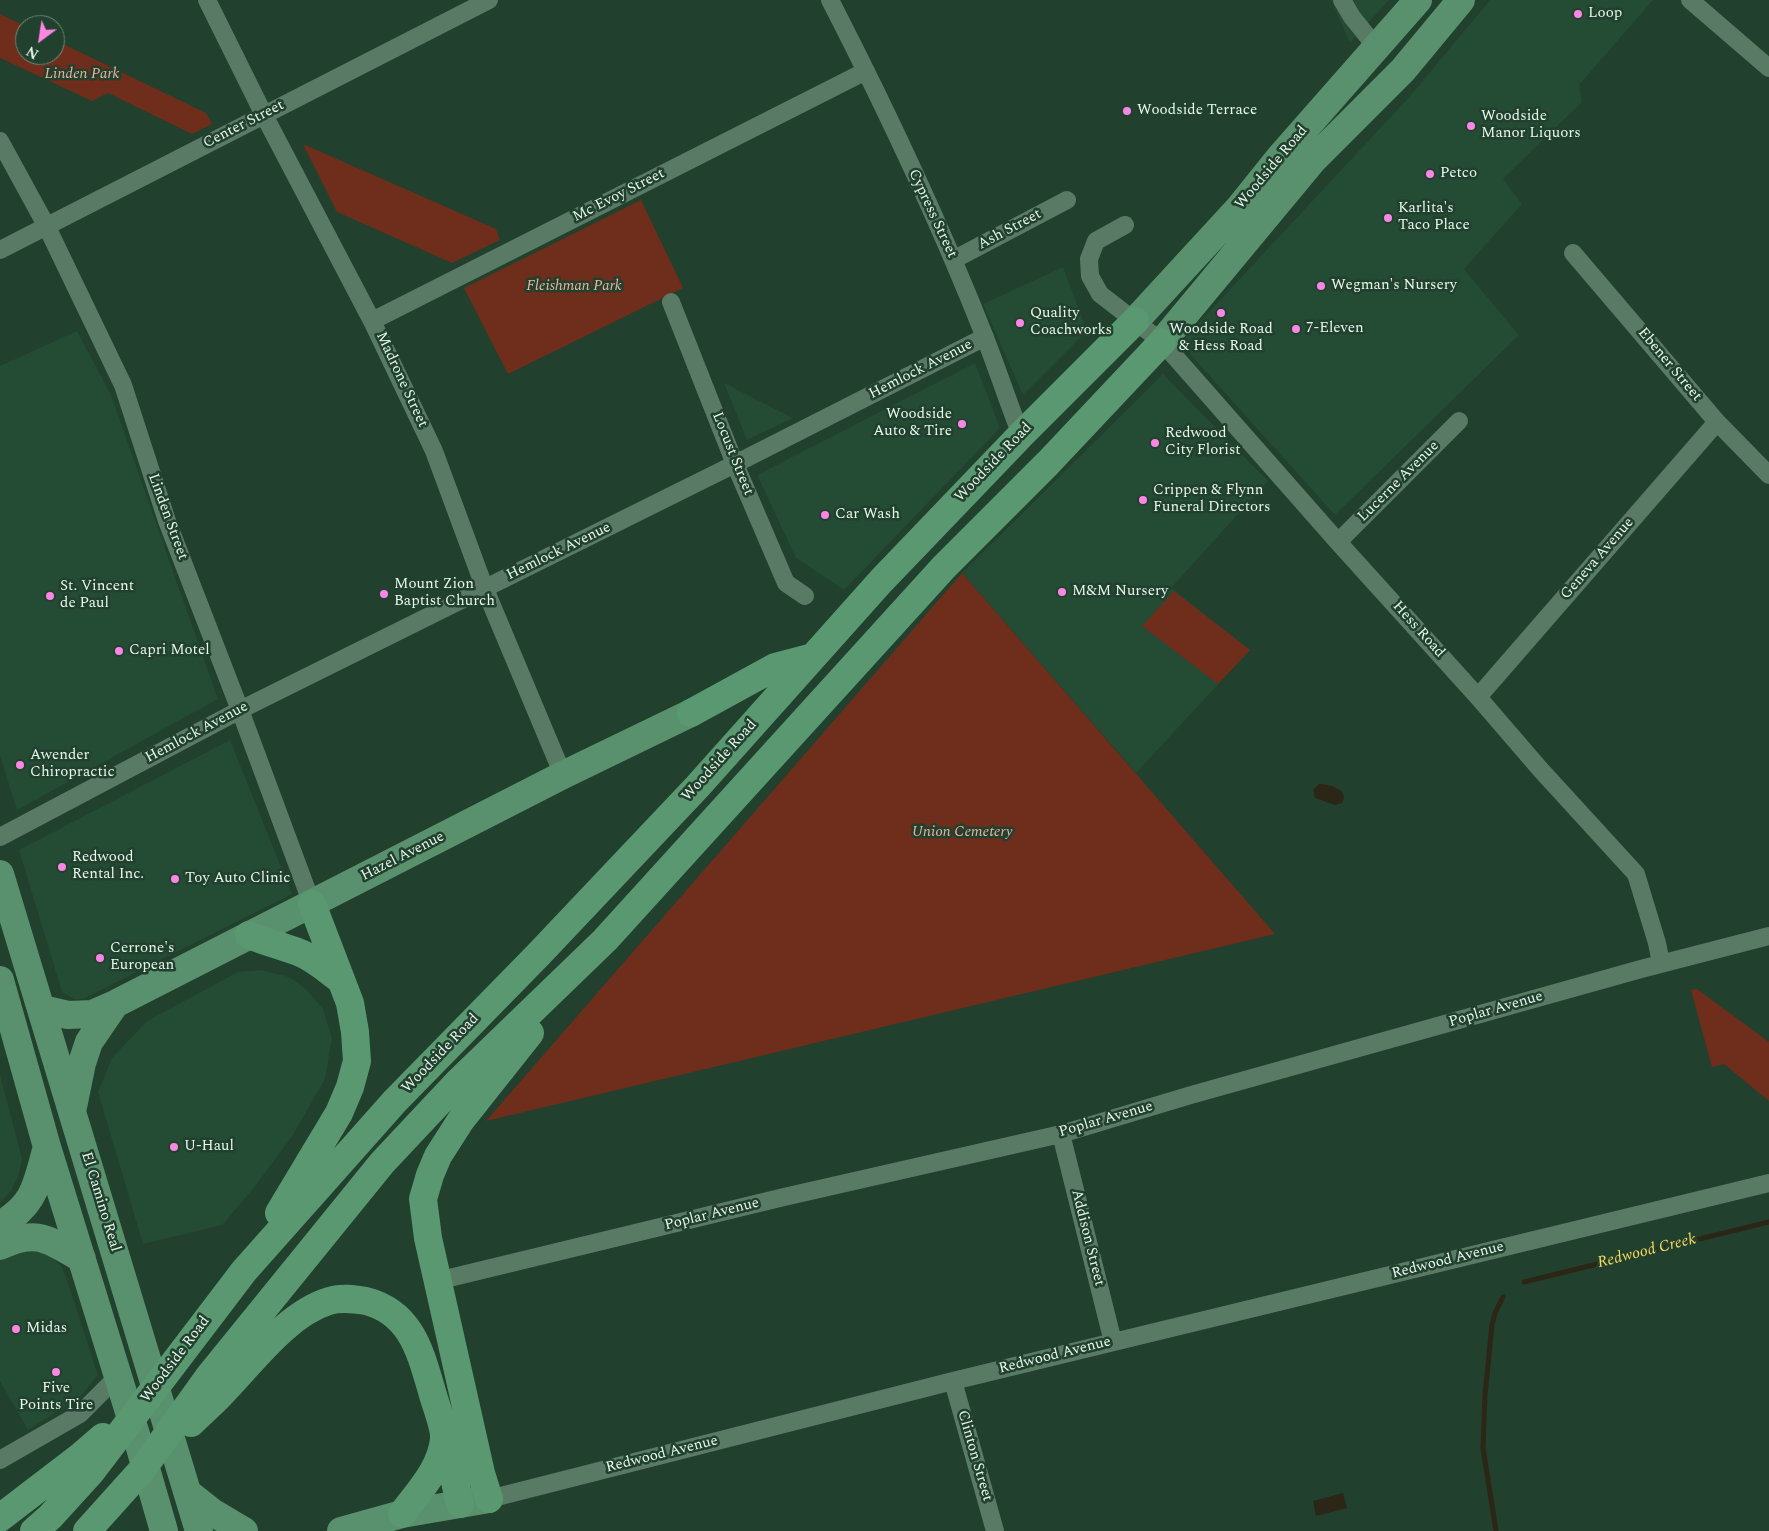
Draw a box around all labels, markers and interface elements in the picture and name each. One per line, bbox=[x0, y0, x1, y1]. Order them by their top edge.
place label: Loop bbox=[1588, 5, 1622, 23]
marker: Loop bbox=[1572, 8, 1584, 20]
north arrow bbox=[15, 15, 65, 65]
text: N bbox=[22, 40, 43, 64]
park label: Linden Park bbox=[44, 66, 120, 84]
street label: Center Street bbox=[200, 97, 288, 153]
place label: Woodside Terrace bbox=[1137, 102, 1257, 120]
marker: Woodside Terrace bbox=[1121, 105, 1133, 117]
place label: Woodside Manor Liquors bbox=[1481, 108, 1581, 143]
marker: Woodside Manor Liquors bbox=[1465, 120, 1477, 132]
street label: Woodside Road bbox=[1232, 123, 1312, 213]
street label: Mc Evoy Street bbox=[570, 165, 668, 227]
place label: Petco bbox=[1440, 165, 1477, 183]
street label: Cypress Street bbox=[904, 167, 960, 261]
marker: Petco bbox=[1424, 168, 1436, 180]
place label: Karlita's Taco Place bbox=[1398, 200, 1470, 235]
street label: Ash Street bbox=[975, 206, 1045, 254]
marker: Karlita's Taco Place bbox=[1382, 212, 1394, 224]
place label: Wegman's Nursery bbox=[1331, 277, 1457, 295]
park label: Fleishman Park bbox=[526, 278, 622, 296]
marker: Wegman's Nursery bbox=[1315, 280, 1327, 292]
place label: Quality Coachworks bbox=[1030, 305, 1112, 340]
marker: Woodside Road & Hess Road bbox=[1215, 307, 1227, 319]
marker: Quality Coachworks bbox=[1014, 317, 1026, 329]
place label: 7-Eleven bbox=[1306, 320, 1364, 338]
place label: Woodside Road & Hess Road bbox=[1169, 321, 1273, 356]
marker: 7-Eleven bbox=[1290, 323, 1302, 335]
street label: Ebener Street bbox=[1633, 325, 1705, 405]
street label: Madrone Street bbox=[371, 329, 431, 431]
street label: Hemlock Avenue bbox=[866, 336, 976, 404]
place label: Woodside Auto & Tire bbox=[873, 406, 952, 441]
street label: Locust Street bbox=[707, 410, 757, 498]
marker: Woodside Auto & Tire bbox=[956, 418, 968, 430]
street label: Woodside Road bbox=[952, 420, 1036, 506]
place label: Redwood City Florist bbox=[1165, 425, 1241, 460]
marker: Redwood City Florist bbox=[1149, 437, 1161, 449]
street label: Lucerne Avenue bbox=[1355, 438, 1443, 526]
street label: Linden Street bbox=[143, 471, 191, 563]
place label: Crippen & Flynn Funeral Directors bbox=[1153, 482, 1271, 517]
marker: Crippen & Flynn Funeral Directors bbox=[1137, 494, 1149, 506]
place label: Car Wash bbox=[835, 506, 900, 524]
marker: Car Wash bbox=[819, 509, 831, 521]
street label: Geneva Avenue bbox=[1558, 514, 1638, 604]
street label: Hemlock Avenue bbox=[504, 519, 614, 585]
place label: Mount Zion Baptist Church bbox=[394, 576, 495, 611]
place label: St. Vincent de Paul bbox=[60, 578, 134, 613]
place label: M&M Nursery bbox=[1072, 583, 1168, 601]
marker: M&M Nursery bbox=[1056, 586, 1068, 598]
marker: Mount Zion Baptist Church bbox=[378, 588, 390, 600]
marker: St. Vincent de Paul bbox=[44, 590, 56, 602]
street label: Hess Road bbox=[1388, 598, 1448, 662]
place label: Capri Motel bbox=[129, 642, 210, 660]
marker: Capri Motel bbox=[113, 645, 125, 657]
street label: Hemlock Avenue bbox=[143, 698, 251, 768]
street label: Woodside Road bbox=[679, 717, 761, 805]
place label: Awender Chiropractic bbox=[30, 747, 115, 782]
marker: Awender Chiropractic bbox=[14, 759, 26, 771]
park label: Union Cemetery bbox=[912, 824, 1012, 842]
street label: Hazel Avenue bbox=[358, 828, 448, 886]
place label: Redwood Rental Inc. bbox=[72, 849, 144, 884]
marker: Redwood Rental Inc. bbox=[56, 861, 68, 873]
place label: Toy Auto Clinic bbox=[185, 870, 290, 888]
marker: Toy Auto Clinic bbox=[169, 873, 181, 885]
place label: Cerrone's European bbox=[110, 940, 174, 975]
marker: Cerrone's European bbox=[94, 952, 106, 964]
street label: Poplar Avenue bbox=[1447, 988, 1545, 1032]
street label: Woodside Road bbox=[399, 1011, 483, 1097]
street label: Poplar Avenue bbox=[1057, 1098, 1155, 1142]
place label: U-Haul bbox=[184, 1138, 234, 1156]
marker: U-Haul bbox=[168, 1141, 180, 1153]
street label: El Camino Real bbox=[76, 1150, 124, 1254]
street label: Addison Street bbox=[1066, 1188, 1108, 1288]
street label: Poplar Avenue bbox=[663, 1195, 761, 1235]
water label: Redwood Creek bbox=[1596, 1230, 1698, 1274]
street label: Redwood Avenue bbox=[1390, 1238, 1506, 1284]
street label: Woodside Road bbox=[138, 1313, 214, 1407]
place label: Midas bbox=[26, 1320, 67, 1338]
marker: Midas bbox=[10, 1323, 22, 1335]
street label: Redwood Avenue bbox=[997, 1333, 1113, 1379]
marker: Five Points Tire bbox=[50, 1366, 62, 1378]
place label: Five Points Tire bbox=[19, 1380, 93, 1415]
street label: Clinton Street bbox=[952, 1408, 996, 1504]
street label: Redwood Avenue bbox=[604, 1432, 720, 1478]

